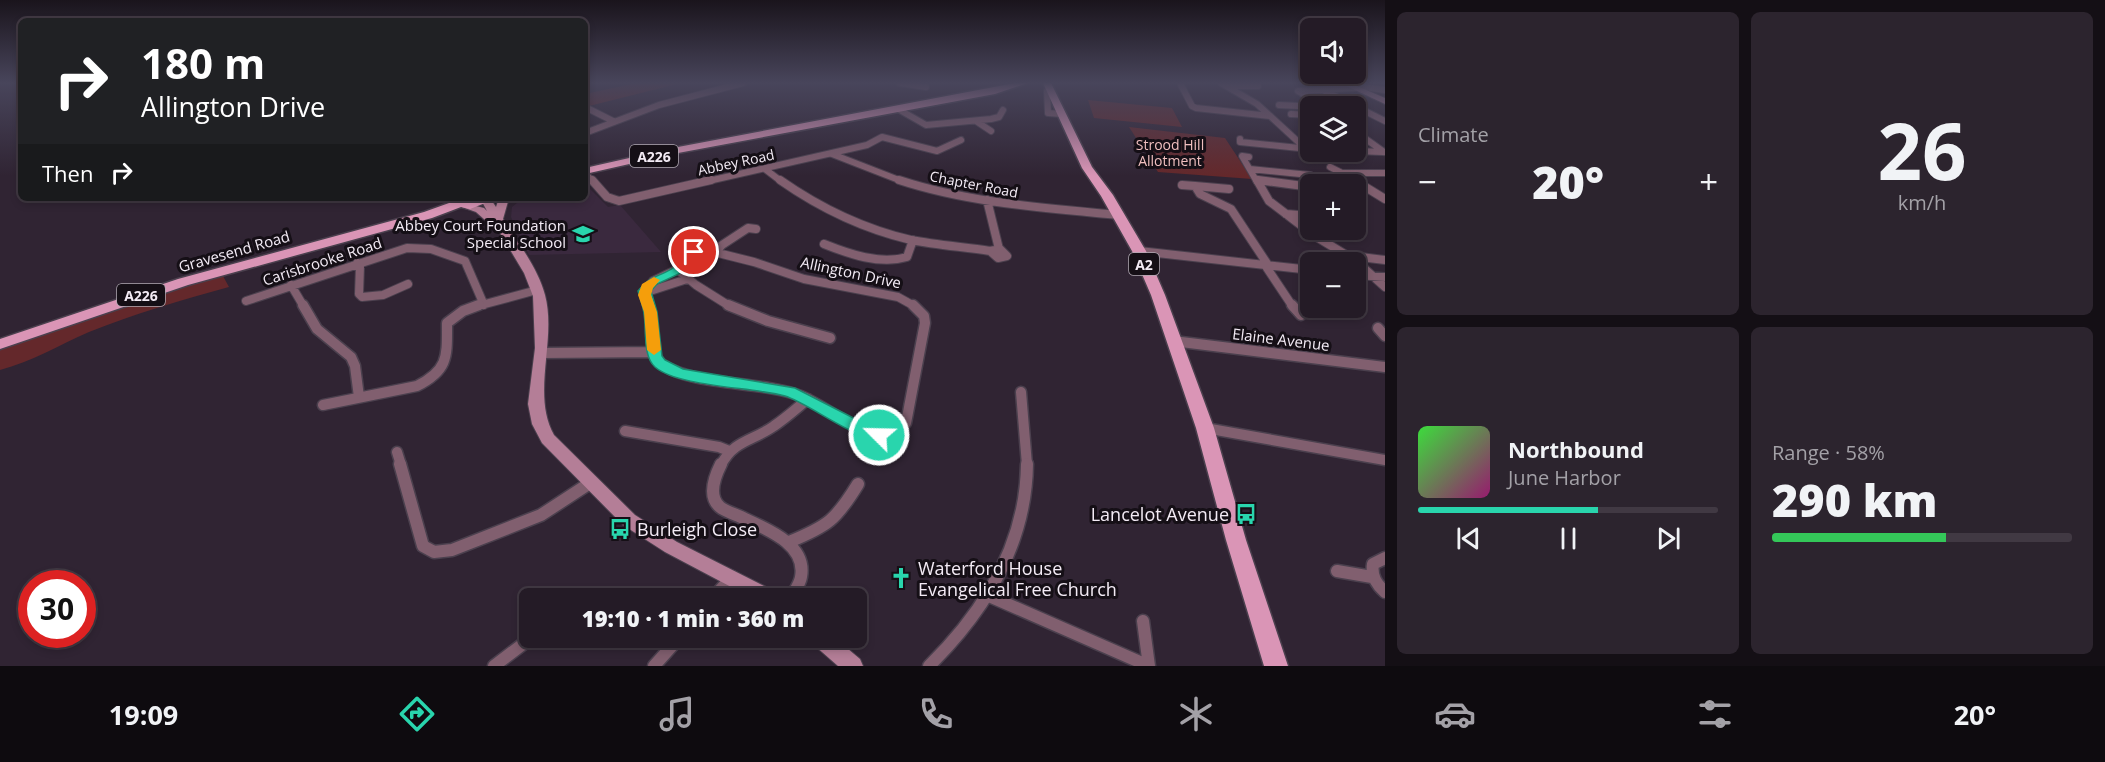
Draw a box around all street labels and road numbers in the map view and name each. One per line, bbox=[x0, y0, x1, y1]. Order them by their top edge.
road number: A226 bbox=[630, 145, 678, 167]
street label: Abbey Road bbox=[696, 145, 776, 179]
street label: Chapter Road bbox=[928, 166, 1020, 202]
street label: Gravesend Road bbox=[176, 226, 292, 276]
street label: Carisbrooke Road bbox=[260, 232, 384, 290]
street label: Allington Drive bbox=[799, 252, 903, 292]
road number: A2 bbox=[1129, 253, 1159, 275]
road number: A226 bbox=[117, 284, 165, 306]
street label: Elaine Avenue bbox=[1231, 323, 1331, 355]

